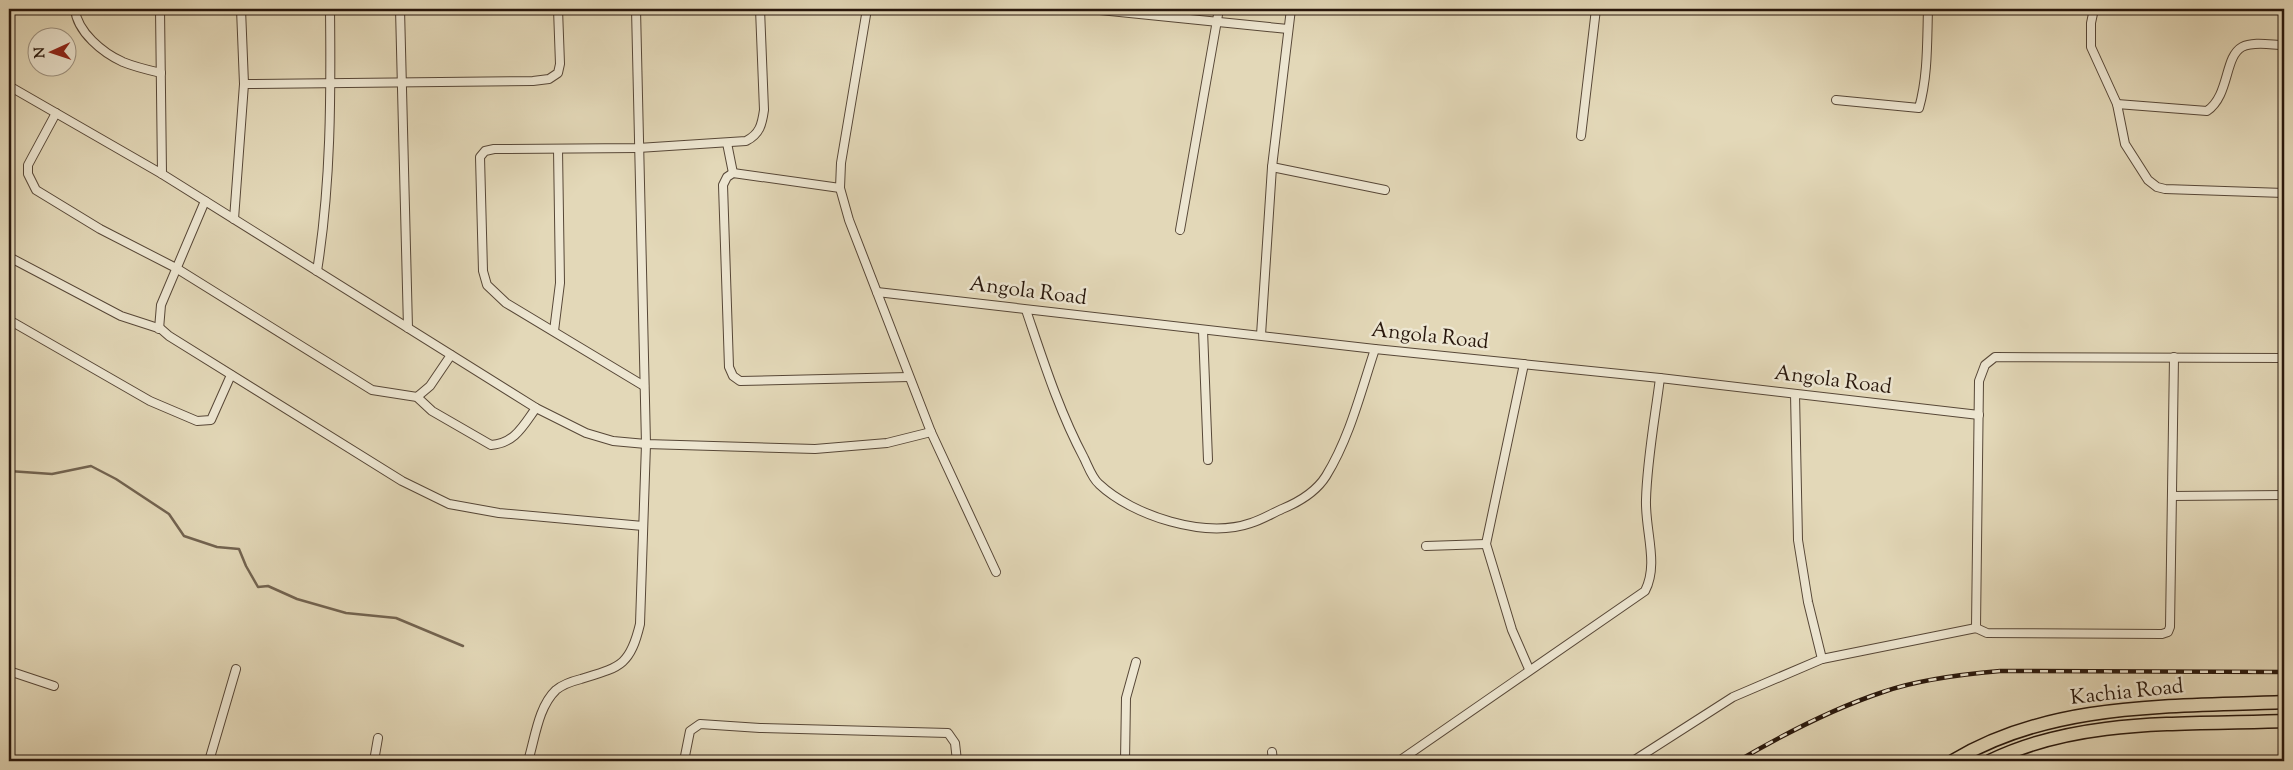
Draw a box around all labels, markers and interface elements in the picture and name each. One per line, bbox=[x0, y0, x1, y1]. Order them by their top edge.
north arrow bbox=[28, 28, 78, 78]
text: N bbox=[31, 46, 51, 59]
street label: Angola Road bbox=[968, 270, 1089, 314]
street label: Angola Road bbox=[1370, 316, 1490, 358]
street label: Angola Road bbox=[1773, 359, 1894, 403]
street label: Kachia Road bbox=[2069, 672, 2185, 714]

